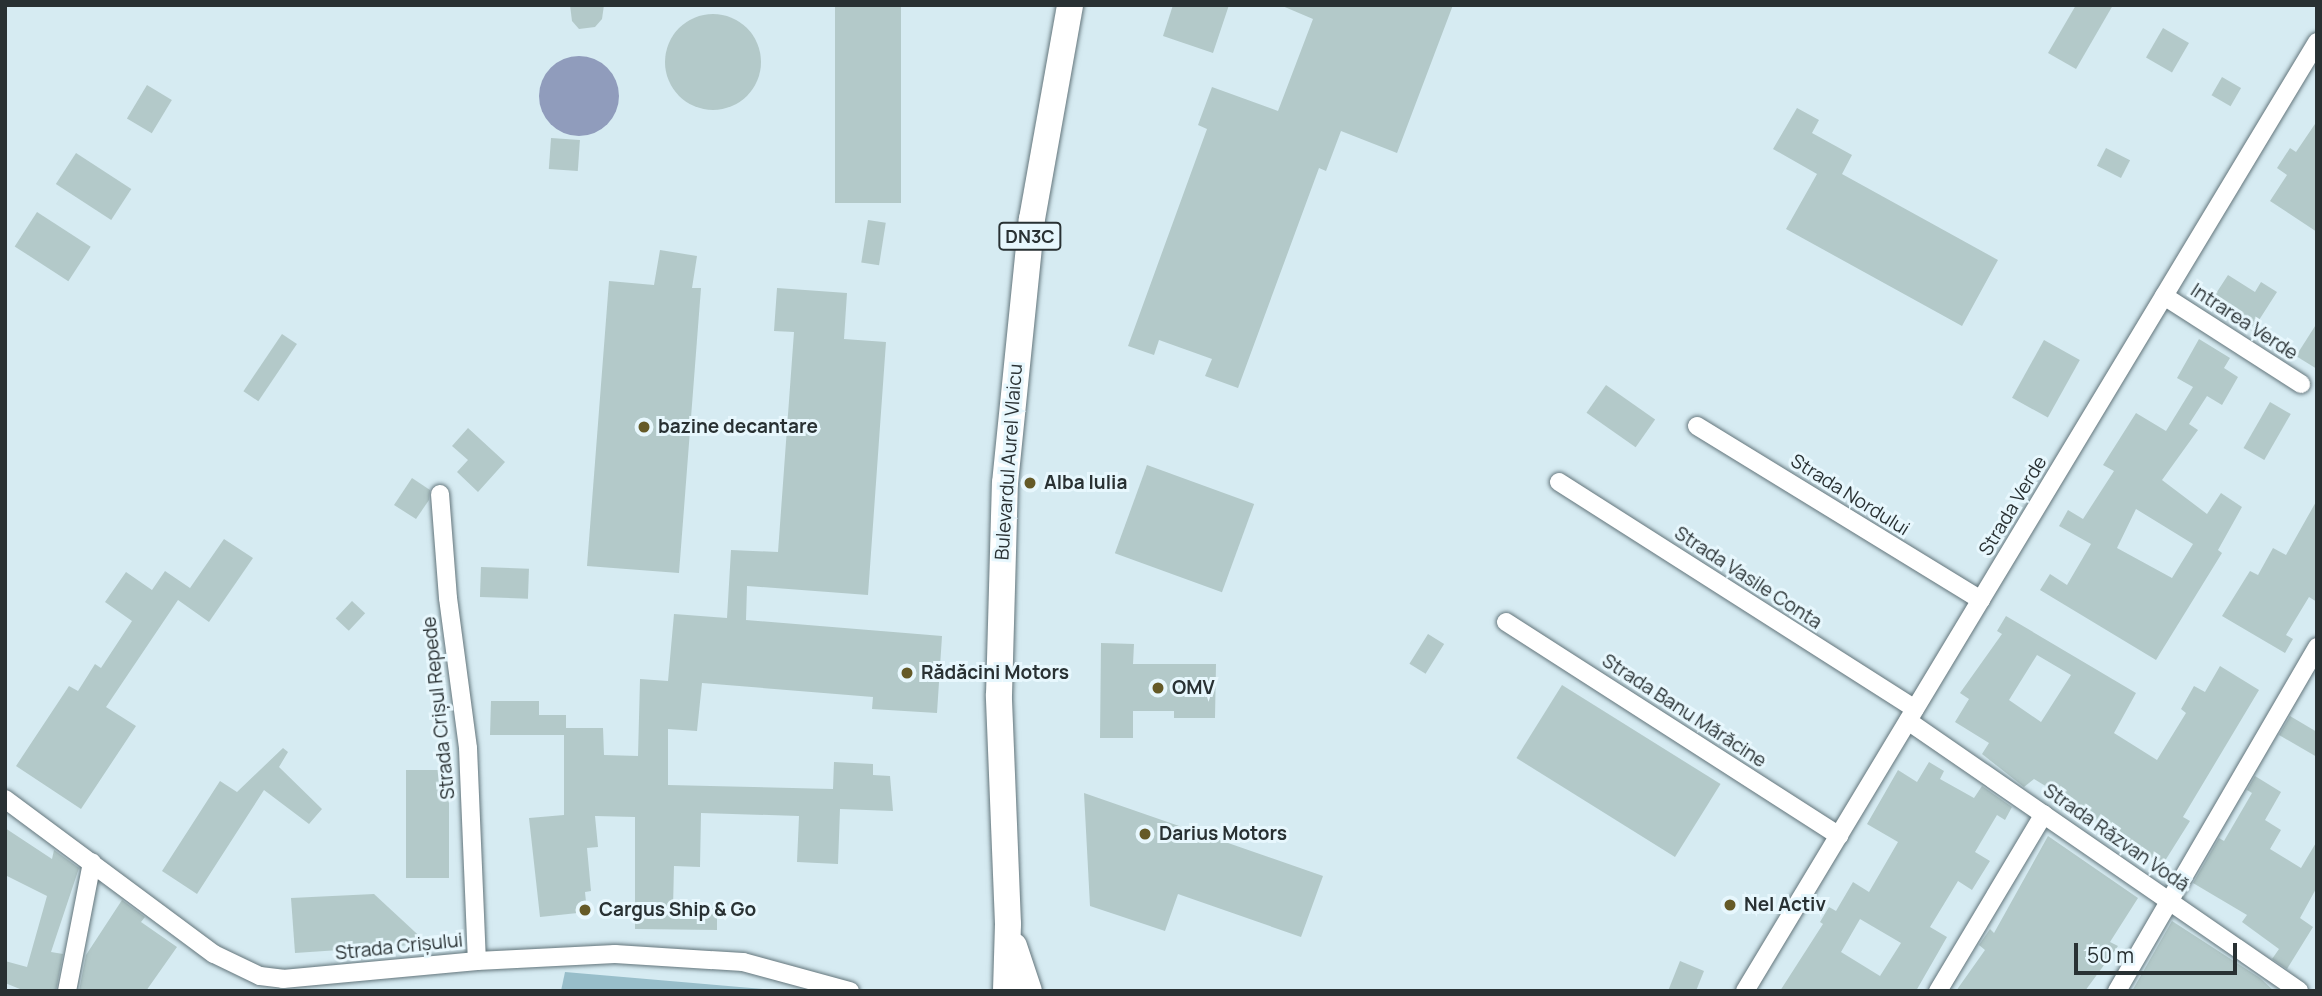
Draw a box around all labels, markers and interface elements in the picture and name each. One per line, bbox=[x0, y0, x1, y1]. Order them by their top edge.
road number: DN3C bbox=[997, 222, 1063, 250]
street label: Intrarea Verde bbox=[2186, 279, 2302, 365]
street label: Bulevardul Aurel Vlaicu bbox=[991, 363, 1027, 561]
place label: bazine decantare bbox=[658, 416, 818, 438]
marker: bazine decantare bbox=[636, 419, 652, 435]
street label: Strada Nordului bbox=[1786, 449, 1914, 541]
street label: Strada Verde bbox=[1974, 452, 2052, 560]
place label: Alba Iulia bbox=[1044, 472, 1127, 494]
marker: Alba Iulia bbox=[1022, 475, 1038, 491]
street label: Strada Vasile Conta bbox=[1670, 522, 1826, 634]
street label: Strada Crișul Repede bbox=[418, 615, 460, 801]
street label: Strada Banu Mărăcine bbox=[1598, 649, 1770, 773]
place label: Rădăcini Motors bbox=[921, 662, 1069, 684]
marker: Rădăcini Motors bbox=[899, 665, 915, 681]
place label: OMV bbox=[1172, 677, 1215, 699]
marker: OMV bbox=[1150, 680, 1166, 696]
street label: Strada Răzvan Vodă bbox=[2039, 779, 2193, 897]
place label: Darius Motors bbox=[1159, 823, 1287, 845]
marker: Darius Motors bbox=[1137, 826, 1153, 842]
place label: Nel Activ bbox=[1744, 894, 1826, 916]
marker: Nel Activ bbox=[1722, 897, 1738, 913]
place label: Cargus Ship & Go bbox=[599, 899, 756, 921]
marker: Cargus Ship & Go bbox=[577, 902, 593, 918]
street label: Strada Crișului bbox=[334, 929, 464, 965]
scale bar bbox=[2077, 930, 2240, 974]
text: 50 m bbox=[2087, 941, 2134, 969]

